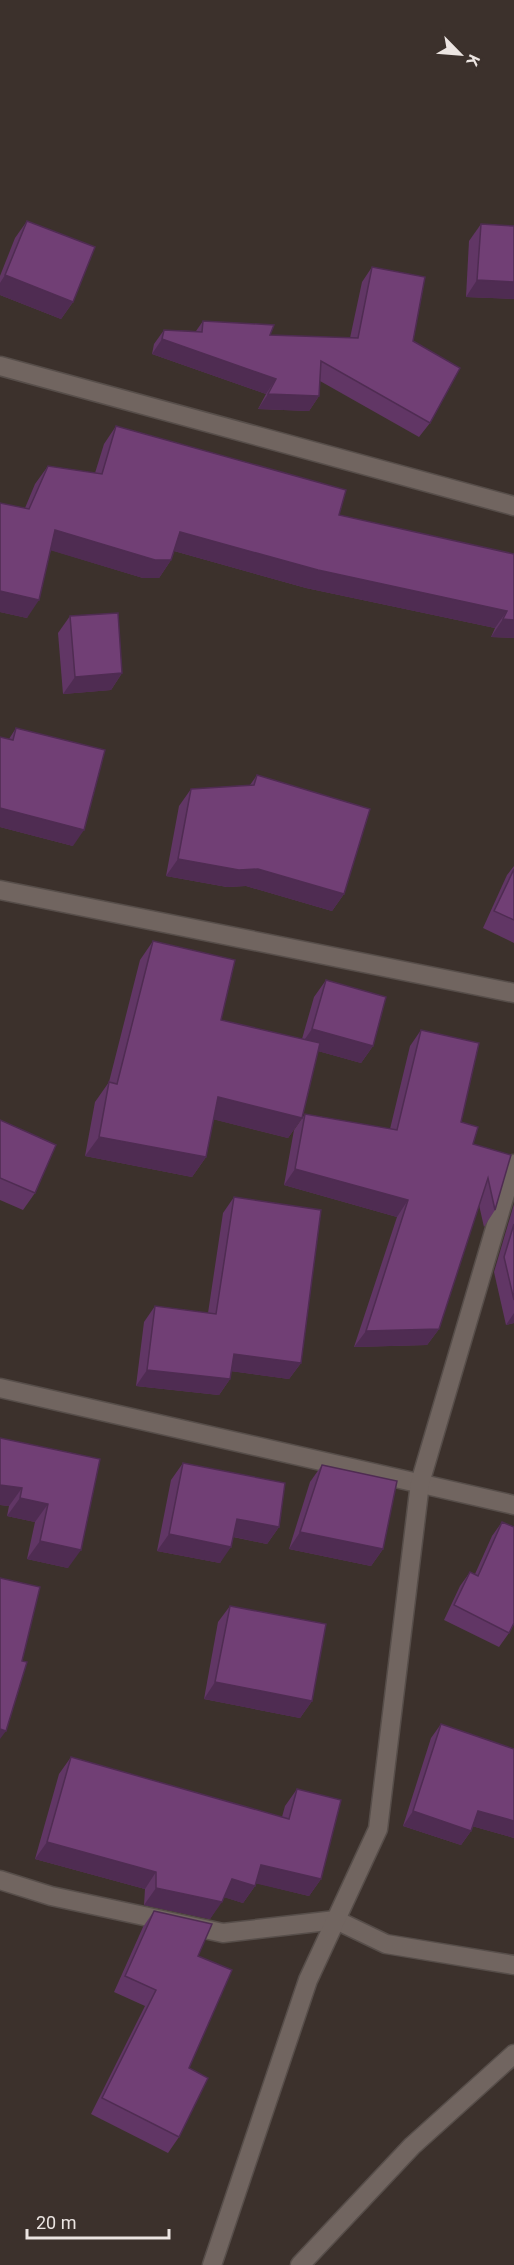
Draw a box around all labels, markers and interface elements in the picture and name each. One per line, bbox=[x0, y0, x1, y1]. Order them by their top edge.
north arrow bbox=[430, 24, 490, 84]
text: K bbox=[462, 52, 484, 70]
scale bar bbox=[27, 2202, 170, 2240]
text: 20 m bbox=[36, 2212, 76, 2233]

